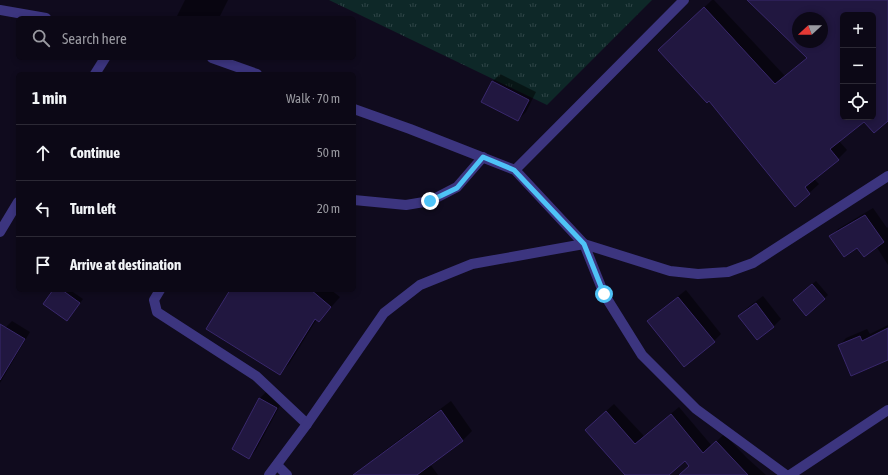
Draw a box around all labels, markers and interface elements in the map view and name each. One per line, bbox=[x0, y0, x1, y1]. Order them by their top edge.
north arrow bbox=[792, 12, 828, 48]
map controls bbox=[840, 12, 876, 120]
button: + bbox=[840, 12, 876, 48]
search box bbox=[16, 16, 356, 60]
icon: search bbox=[30, 27, 52, 49]
text: Search here bbox=[62, 30, 127, 47]
button: − bbox=[840, 48, 876, 84]
button: locate bbox=[840, 84, 876, 120]
text: 1 min bbox=[32, 88, 67, 108]
text: Walk · 70 m bbox=[286, 91, 340, 106]
icon: ahead bbox=[32, 142, 54, 164]
text: Continue bbox=[70, 144, 120, 161]
text: 50 m bbox=[317, 145, 340, 160]
route end bbox=[421, 192, 439, 210]
icon: left bbox=[32, 198, 54, 220]
text: Turn left bbox=[70, 200, 116, 217]
text: 20 m bbox=[317, 201, 340, 216]
icon: arrive bbox=[32, 254, 54, 276]
text: Arrive at destination bbox=[70, 256, 181, 273]
route start bbox=[595, 285, 613, 303]

